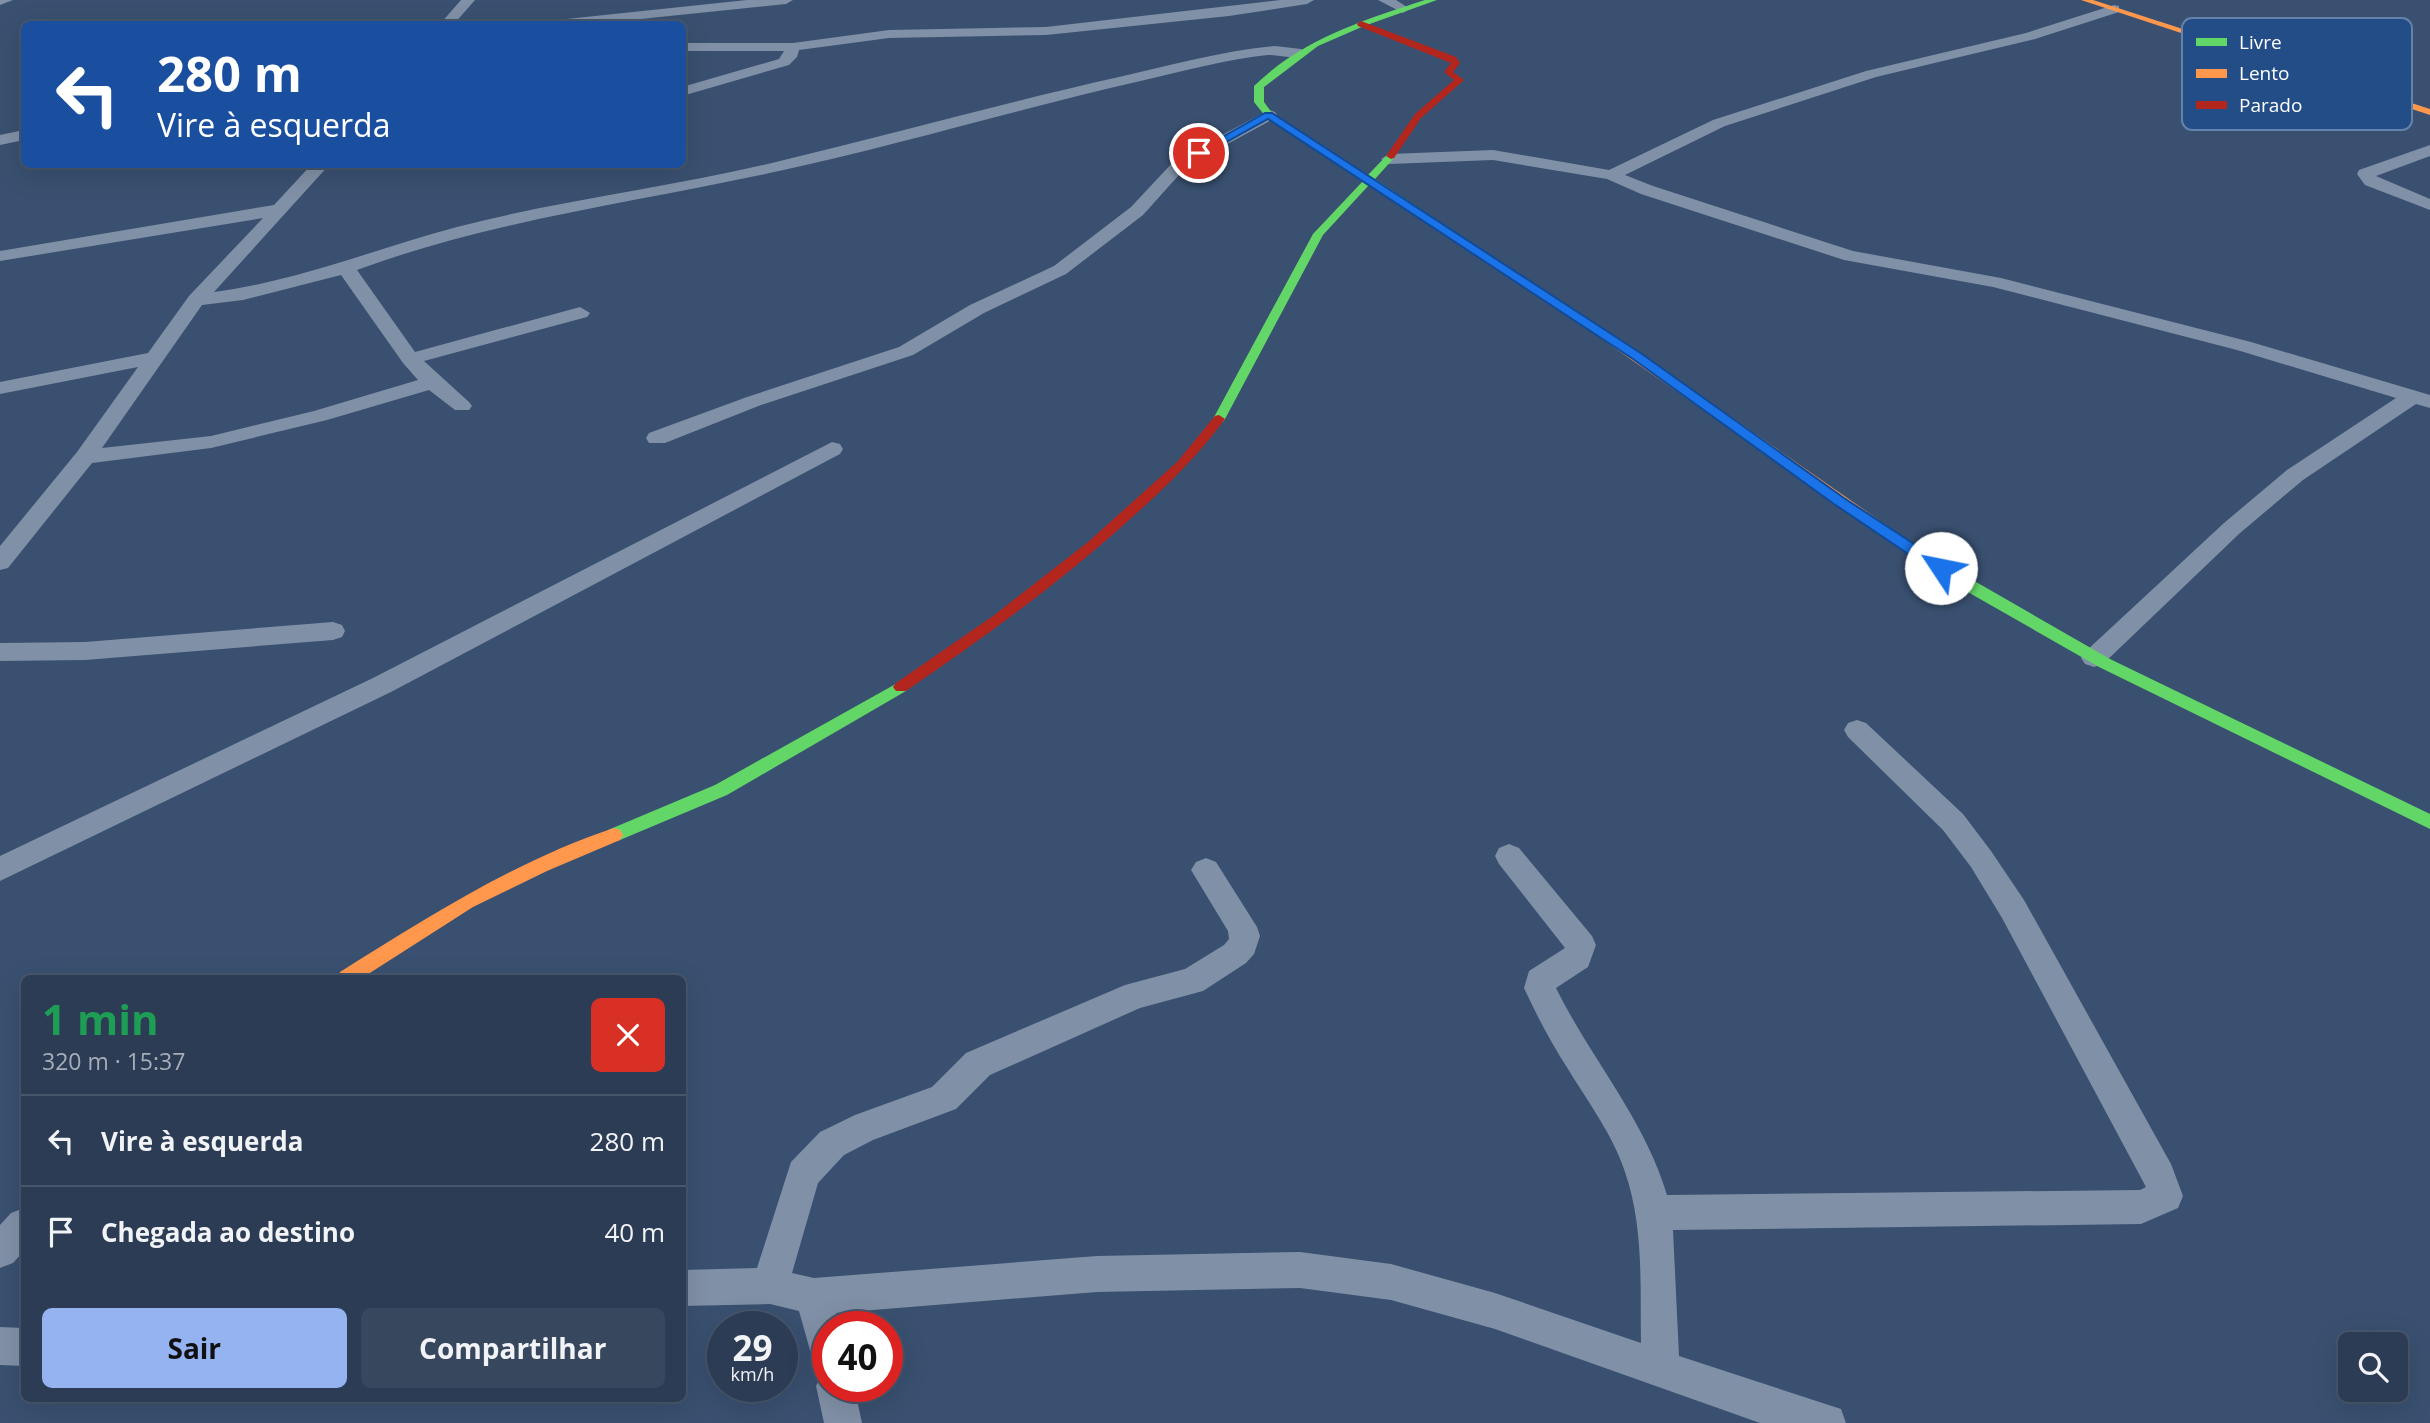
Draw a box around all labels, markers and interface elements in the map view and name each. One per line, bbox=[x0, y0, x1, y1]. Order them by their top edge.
legend bbox=[2182, 18, 2412, 130]
text: Livre bbox=[2239, 29, 2282, 55]
text: 280 m bbox=[157, 40, 302, 106]
icon: left bbox=[42, 49, 133, 140]
text: Lento bbox=[2239, 60, 2289, 86]
text: Parado bbox=[2239, 92, 2302, 118]
text: Vire à esquerda bbox=[157, 103, 390, 146]
pin bbox=[1169, 123, 1229, 183]
icon: arrive bbox=[1180, 134, 1218, 172]
position arrow bbox=[1904, 531, 1978, 605]
text: 1 min bbox=[42, 990, 159, 1047]
button: close bbox=[591, 998, 665, 1072]
text: 320 m · 15:37 bbox=[42, 1045, 185, 1077]
icon: left bbox=[42, 1122, 80, 1160]
text: Vire à esquerda bbox=[101, 1123, 303, 1159]
text: 280 m bbox=[590, 1123, 665, 1159]
icon: arrive bbox=[42, 1213, 80, 1251]
text: Chegada ao destino bbox=[101, 1214, 355, 1250]
text: 40 m bbox=[604, 1214, 665, 1250]
button: Sair bbox=[42, 1308, 347, 1388]
button: Compartilhar bbox=[361, 1308, 665, 1388]
speed limit sign: 40 bbox=[812, 1311, 903, 1402]
text: 29 bbox=[732, 1324, 773, 1371]
map controls bbox=[2338, 1332, 2408, 1402]
button: search bbox=[2338, 1332, 2408, 1402]
text: km/h bbox=[731, 1362, 774, 1386]

